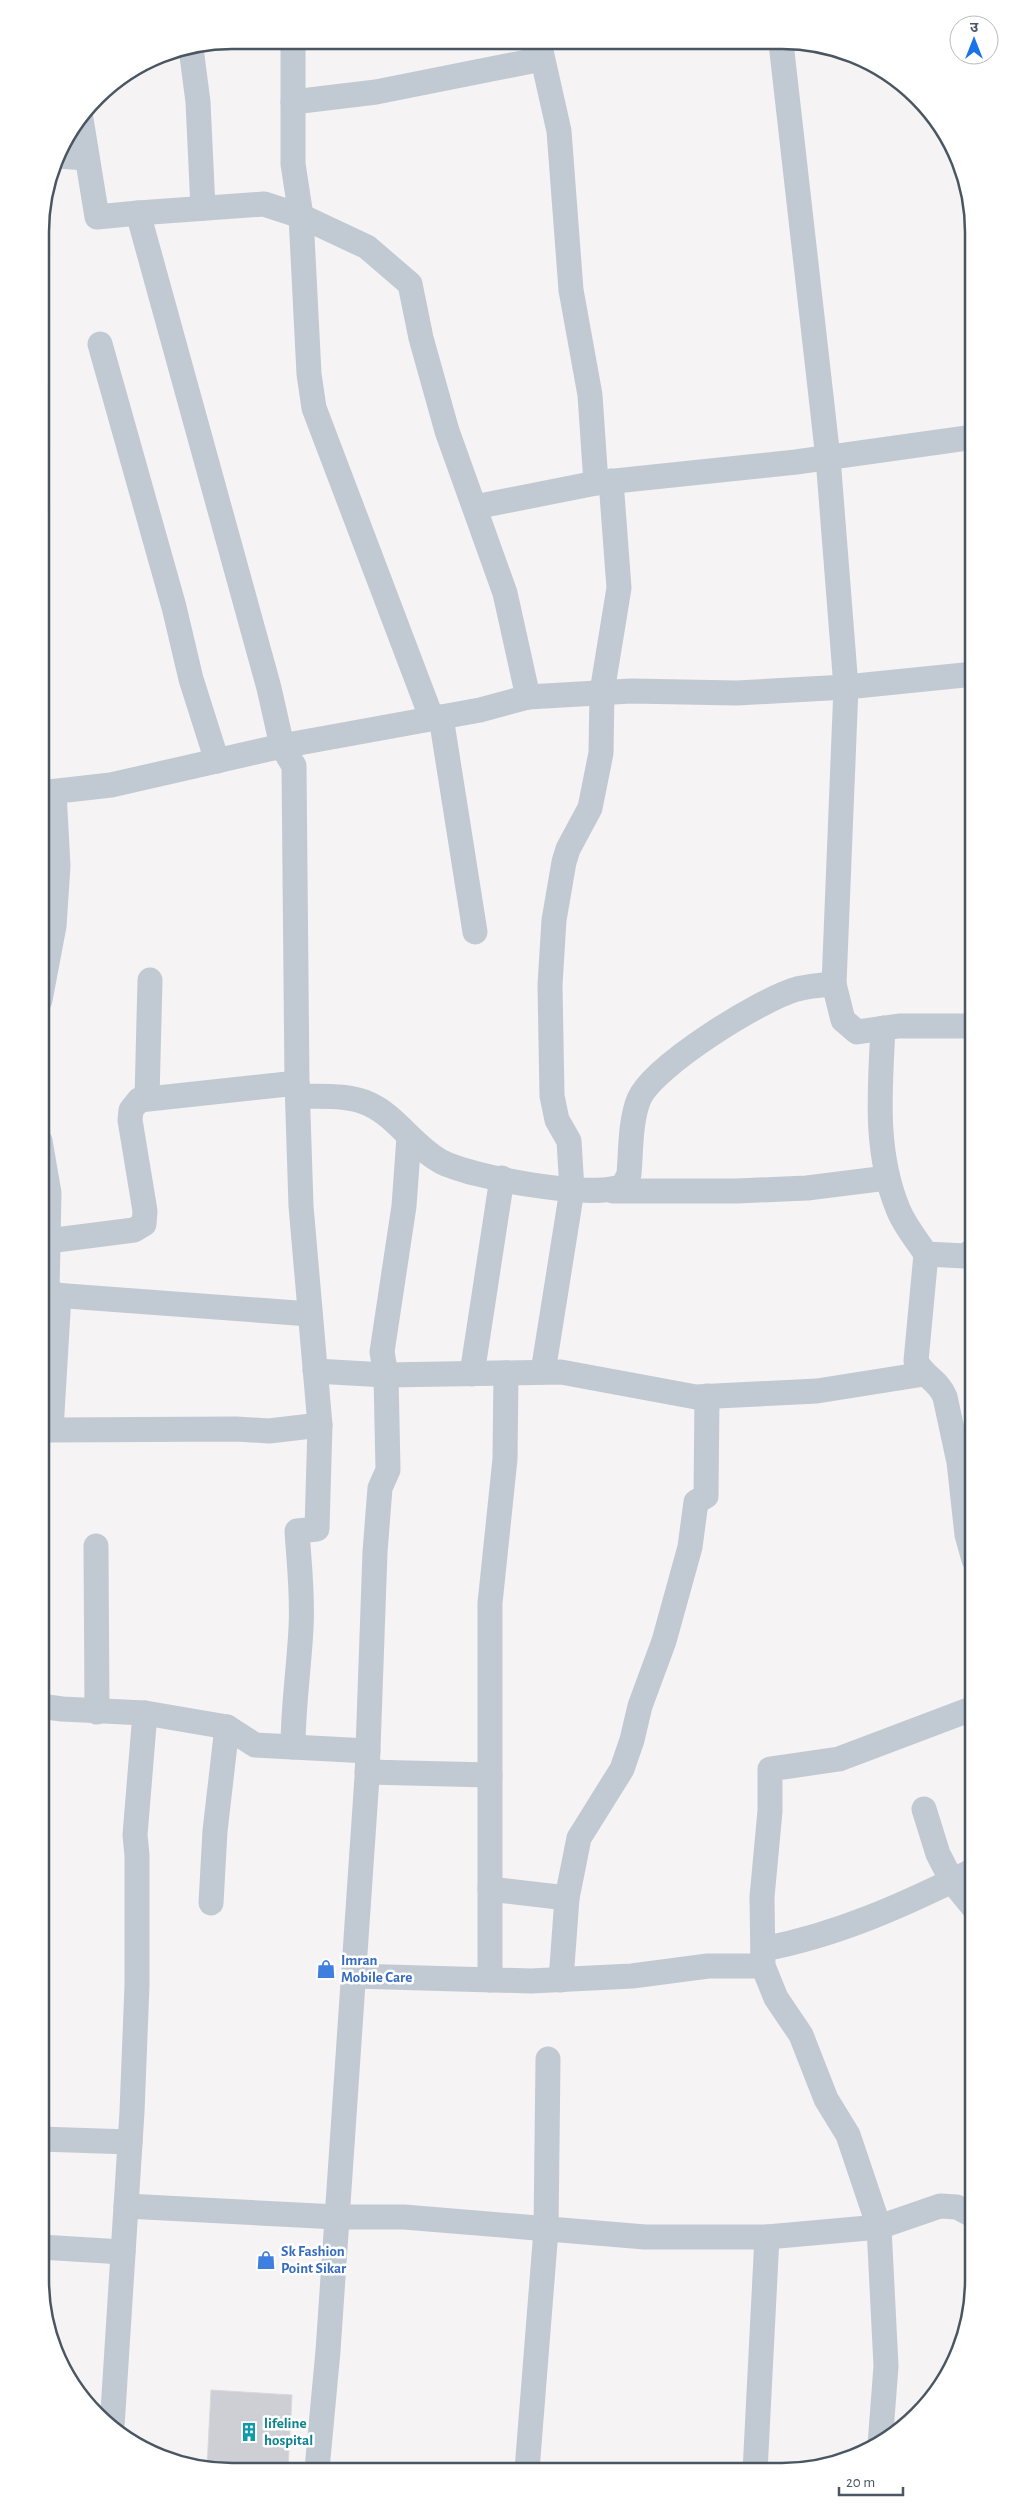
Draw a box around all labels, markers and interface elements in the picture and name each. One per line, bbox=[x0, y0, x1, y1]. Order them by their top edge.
north arrow bbox=[949, 15, 999, 65]
text: उ bbox=[970, 21, 979, 35]
place label: Imran Mobile Care bbox=[341, 1953, 412, 1985]
shop icon: Imran Mobile Care bbox=[315, 1958, 337, 1980]
place label: Sk Fashion Point Sikar bbox=[281, 2244, 347, 2276]
shop icon: Sk Fashion Point Sikar bbox=[255, 2249, 277, 2271]
place label: lifeline hospital bbox=[264, 2416, 313, 2448]
building icon: lifeline hospital bbox=[238, 2421, 260, 2443]
scale bar bbox=[839, 2464, 903, 2496]
text: 20 m bbox=[846, 2475, 875, 2490]

